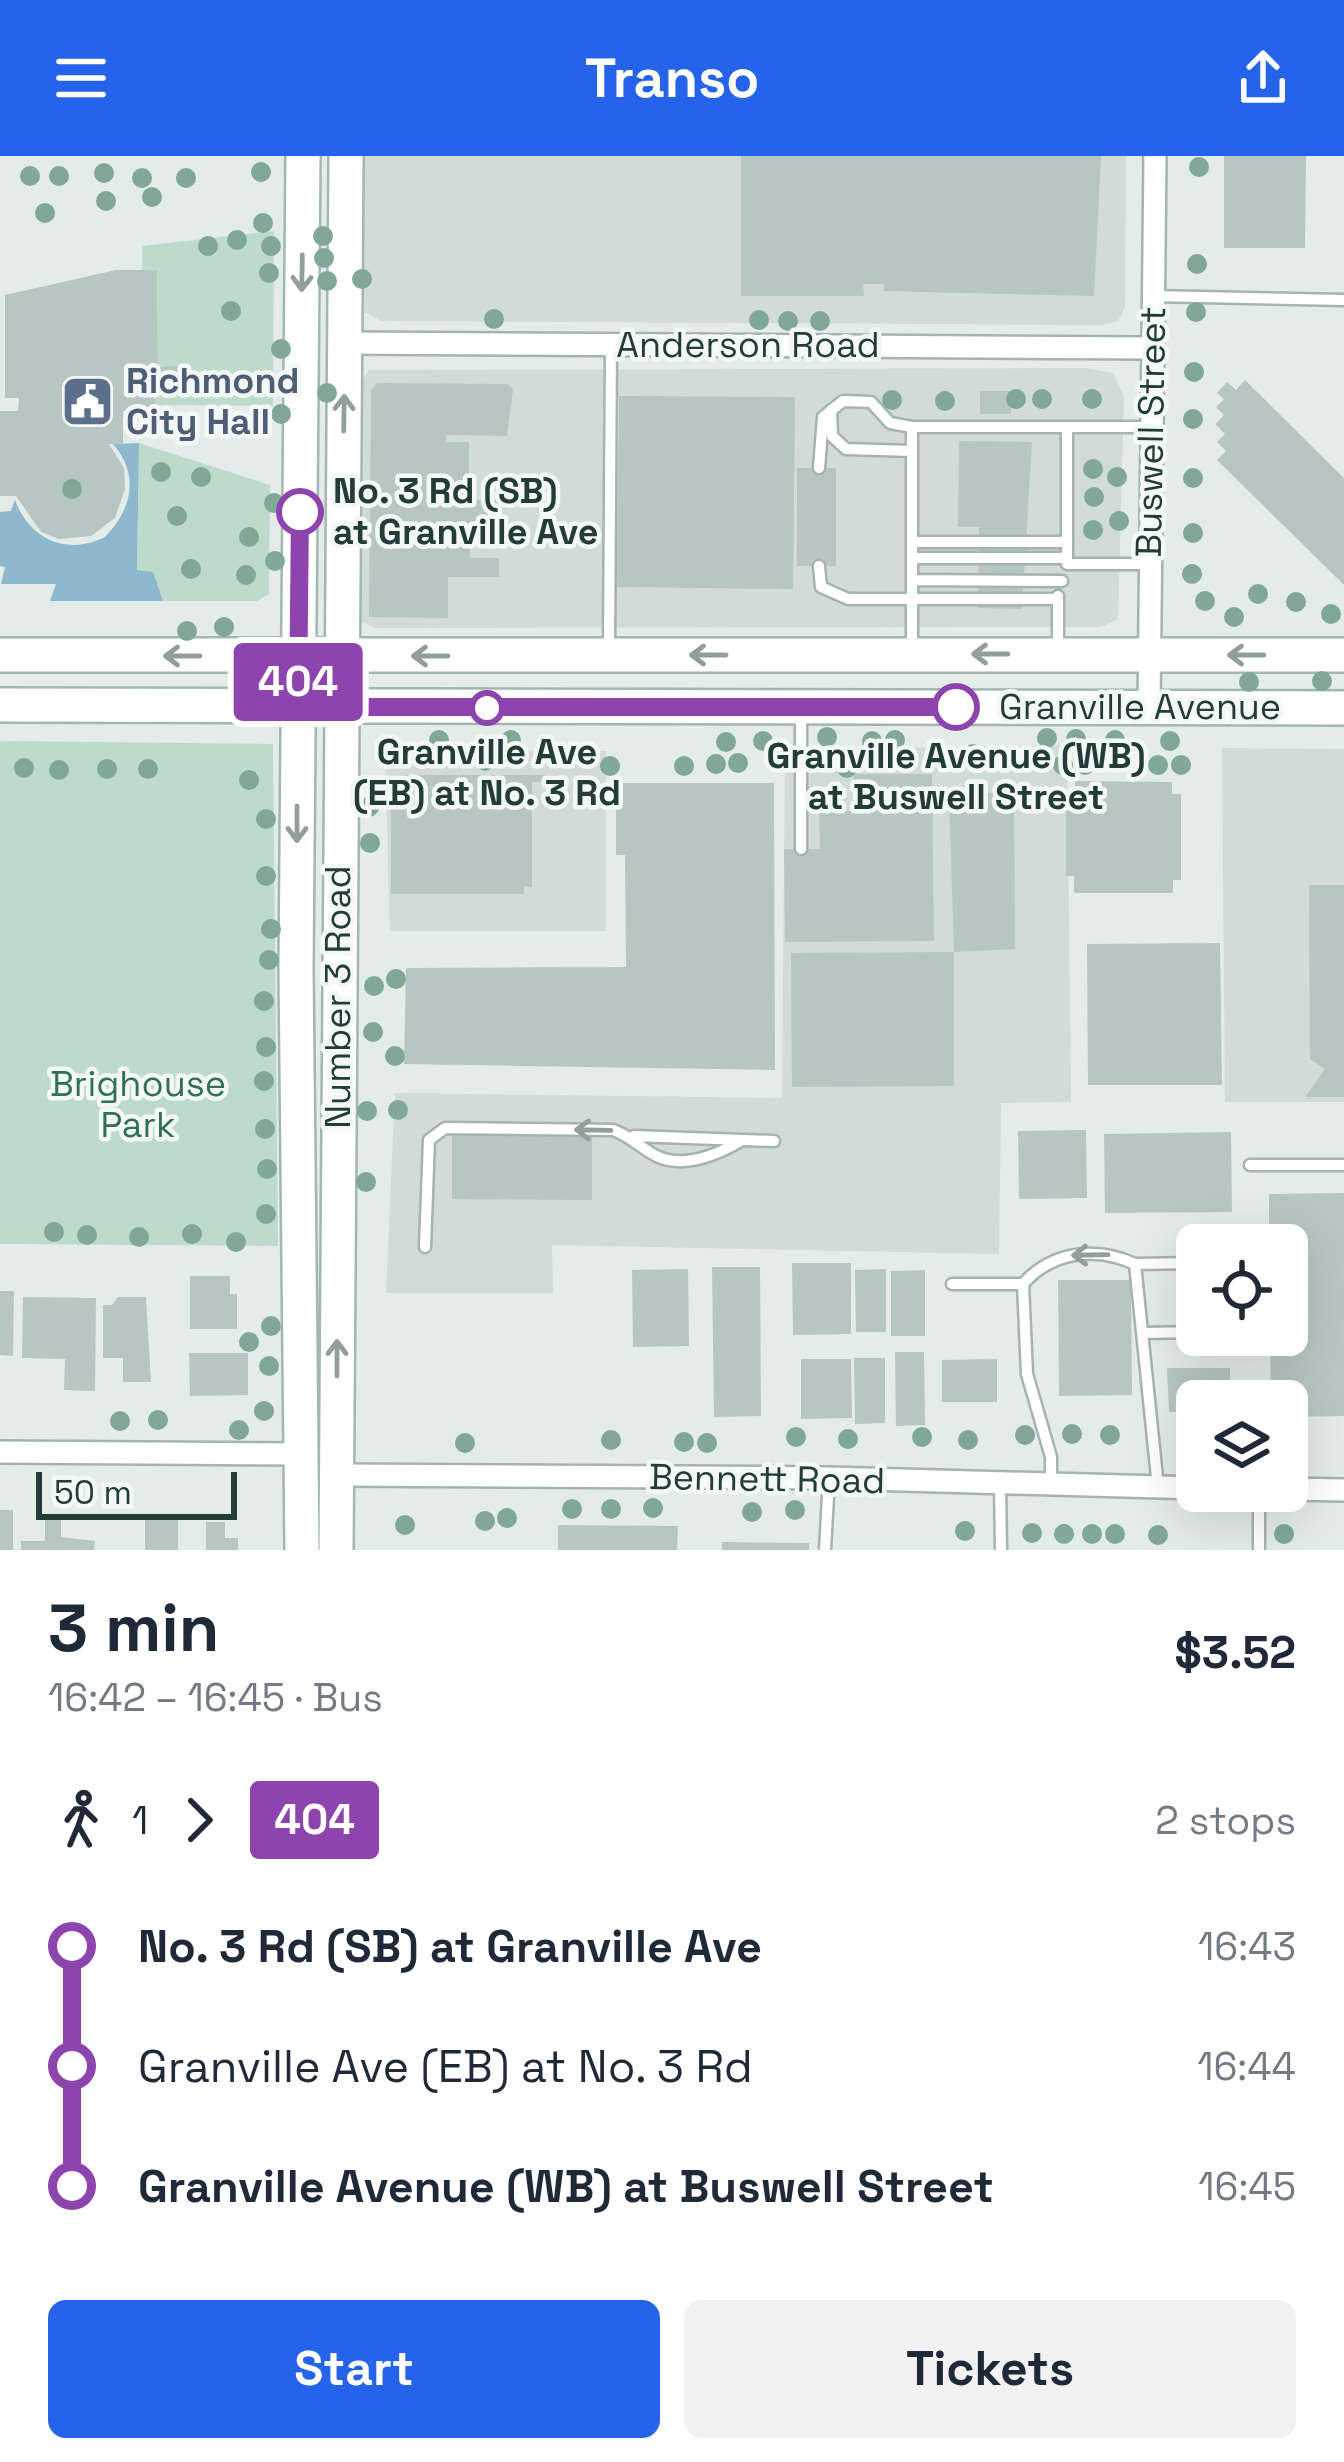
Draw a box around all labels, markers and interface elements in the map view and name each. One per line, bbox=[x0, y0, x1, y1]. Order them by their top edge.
text: Transo bbox=[585, 44, 759, 113]
icon: menu bbox=[48, 45, 114, 111]
icon: share bbox=[1230, 45, 1296, 111]
one-way arrow bbox=[290, 253, 313, 292]
street label: Buswell Street bbox=[1126, 306, 1176, 558]
street label: Anderson Road bbox=[616, 322, 880, 368]
place label: Richmond City Hall bbox=[126, 358, 300, 445]
public building icon: Richmond City Hall bbox=[59, 374, 115, 430]
one-way arrow bbox=[333, 394, 356, 433]
place label: No. 3 Rd (SB) at Granville Ave bbox=[333, 468, 599, 555]
marker: No. 3 Rd (SB) at Granville Ave bbox=[278, 490, 322, 534]
line badge: 404 bbox=[229, 643, 367, 721]
one-way arrow bbox=[971, 643, 1010, 666]
one-way arrow bbox=[689, 644, 728, 666]
one-way arrow bbox=[1227, 644, 1266, 666]
one-way arrow bbox=[163, 645, 202, 667]
one-way arrow bbox=[411, 645, 450, 667]
text: 404 bbox=[258, 655, 338, 708]
street label: Granville Avenue bbox=[999, 684, 1281, 730]
marker: Granville Avenue (WB) at Buswell Street bbox=[934, 685, 978, 729]
marker: Granville Ave (EB) at No. 3 Rd bbox=[471, 692, 503, 724]
place label: Granville Ave (EB) at No. 3 Rd bbox=[353, 729, 621, 816]
place label: Granville Avenue (WB) at Buswell Street bbox=[767, 733, 1145, 820]
one-way arrow bbox=[286, 804, 308, 843]
street label: Number 3 Road bbox=[315, 865, 361, 1129]
park label: Brighouse Park bbox=[50, 1061, 226, 1148]
one-way arrow bbox=[574, 1118, 613, 1141]
map controls bbox=[1176, 1224, 1308, 1512]
button: locate bbox=[1176, 1224, 1308, 1356]
one-way arrow bbox=[1071, 1244, 1110, 1267]
one-way arrow bbox=[326, 1339, 348, 1378]
button: layers bbox=[1176, 1380, 1308, 1512]
street label: Bennett Road bbox=[648, 1454, 886, 1504]
scale bar bbox=[36, 1466, 237, 1519]
text: 50 m bbox=[54, 1472, 132, 1514]
text: 3 min bbox=[48, 1586, 219, 1670]
text: $3.52 bbox=[1175, 1624, 1296, 1681]
text: 16:42 – 16:45 · Bus bbox=[48, 1673, 383, 1722]
icon: walk bbox=[48, 1787, 114, 1853]
icon: forward bbox=[166, 1787, 232, 1853]
text: 404 bbox=[274, 1793, 355, 1846]
text: 1 bbox=[132, 1796, 148, 1845]
text: 2 stops bbox=[1155, 1796, 1296, 1845]
text: No. 3 Rd (SB) at Granville Ave bbox=[138, 1918, 762, 1975]
text: 16:43 bbox=[1198, 1922, 1296, 1971]
text: Granville Ave (EB) at No. 3 Rd bbox=[138, 2038, 753, 2095]
text: 16:44 bbox=[1197, 2042, 1296, 2091]
text: Granville Avenue (WB) at Buswell Street bbox=[138, 2158, 994, 2215]
text: 16:45 bbox=[1198, 2162, 1296, 2211]
button: Start bbox=[48, 2300, 660, 2438]
button: Tickets bbox=[684, 2300, 1296, 2438]

